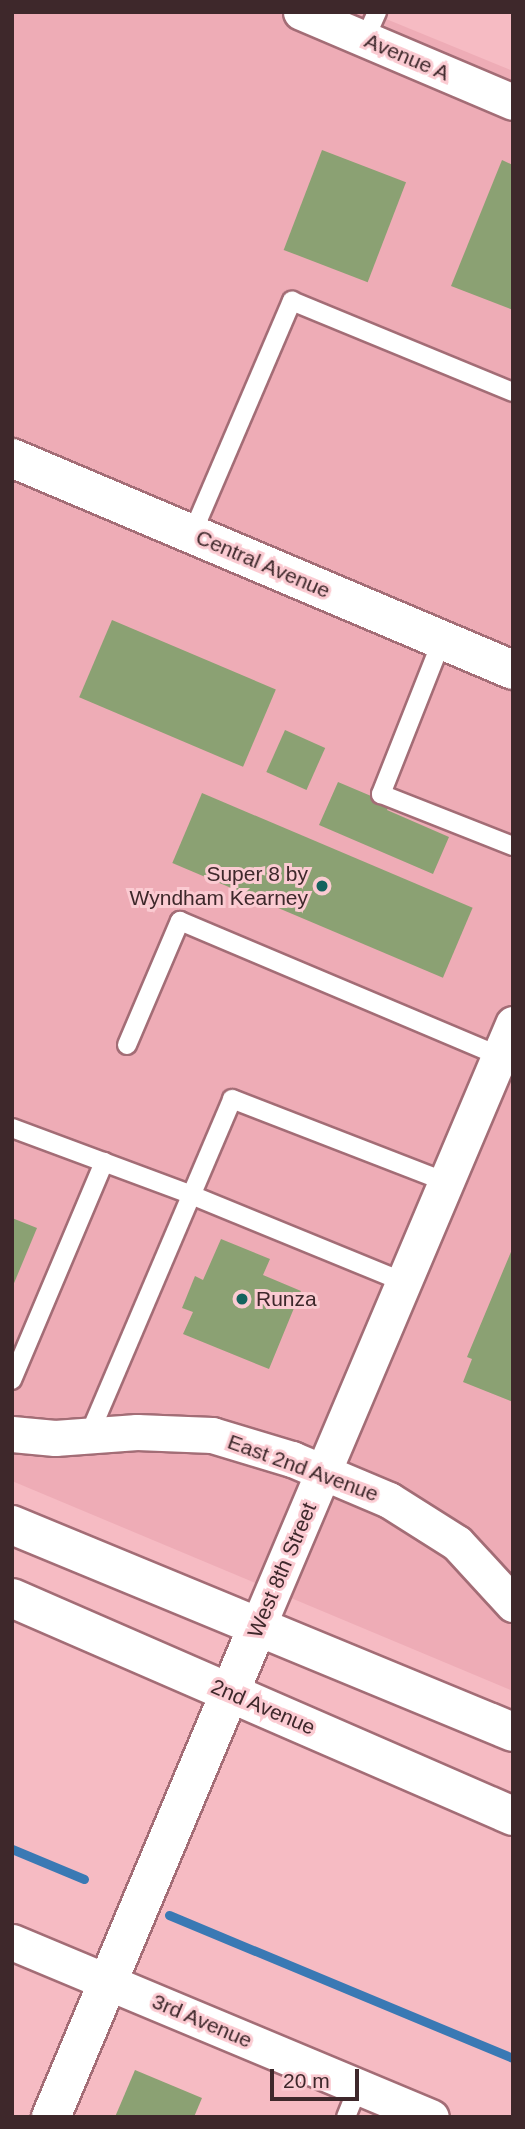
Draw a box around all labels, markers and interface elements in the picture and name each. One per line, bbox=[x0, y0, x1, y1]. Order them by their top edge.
street label: Avenue A bbox=[360, 28, 454, 86]
street label: Central Avenue bbox=[192, 524, 334, 604]
place label: Super 8 by Wyndham Kearney bbox=[130, 861, 308, 911]
marker: Super 8 by Wyndham Kearney bbox=[314, 878, 330, 894]
place label: Runza bbox=[256, 1286, 317, 1312]
marker: Runza bbox=[234, 1291, 250, 1307]
street label: East 2nd Avenue bbox=[224, 1429, 382, 1507]
street label: West 8th Street bbox=[242, 1499, 322, 1641]
street label: 2nd Avenue bbox=[207, 1674, 319, 1740]
street label: 3rd Avenue bbox=[148, 1988, 256, 2054]
scale bar bbox=[273, 2056, 362, 2100]
text: 20 m bbox=[283, 2069, 330, 2092]

